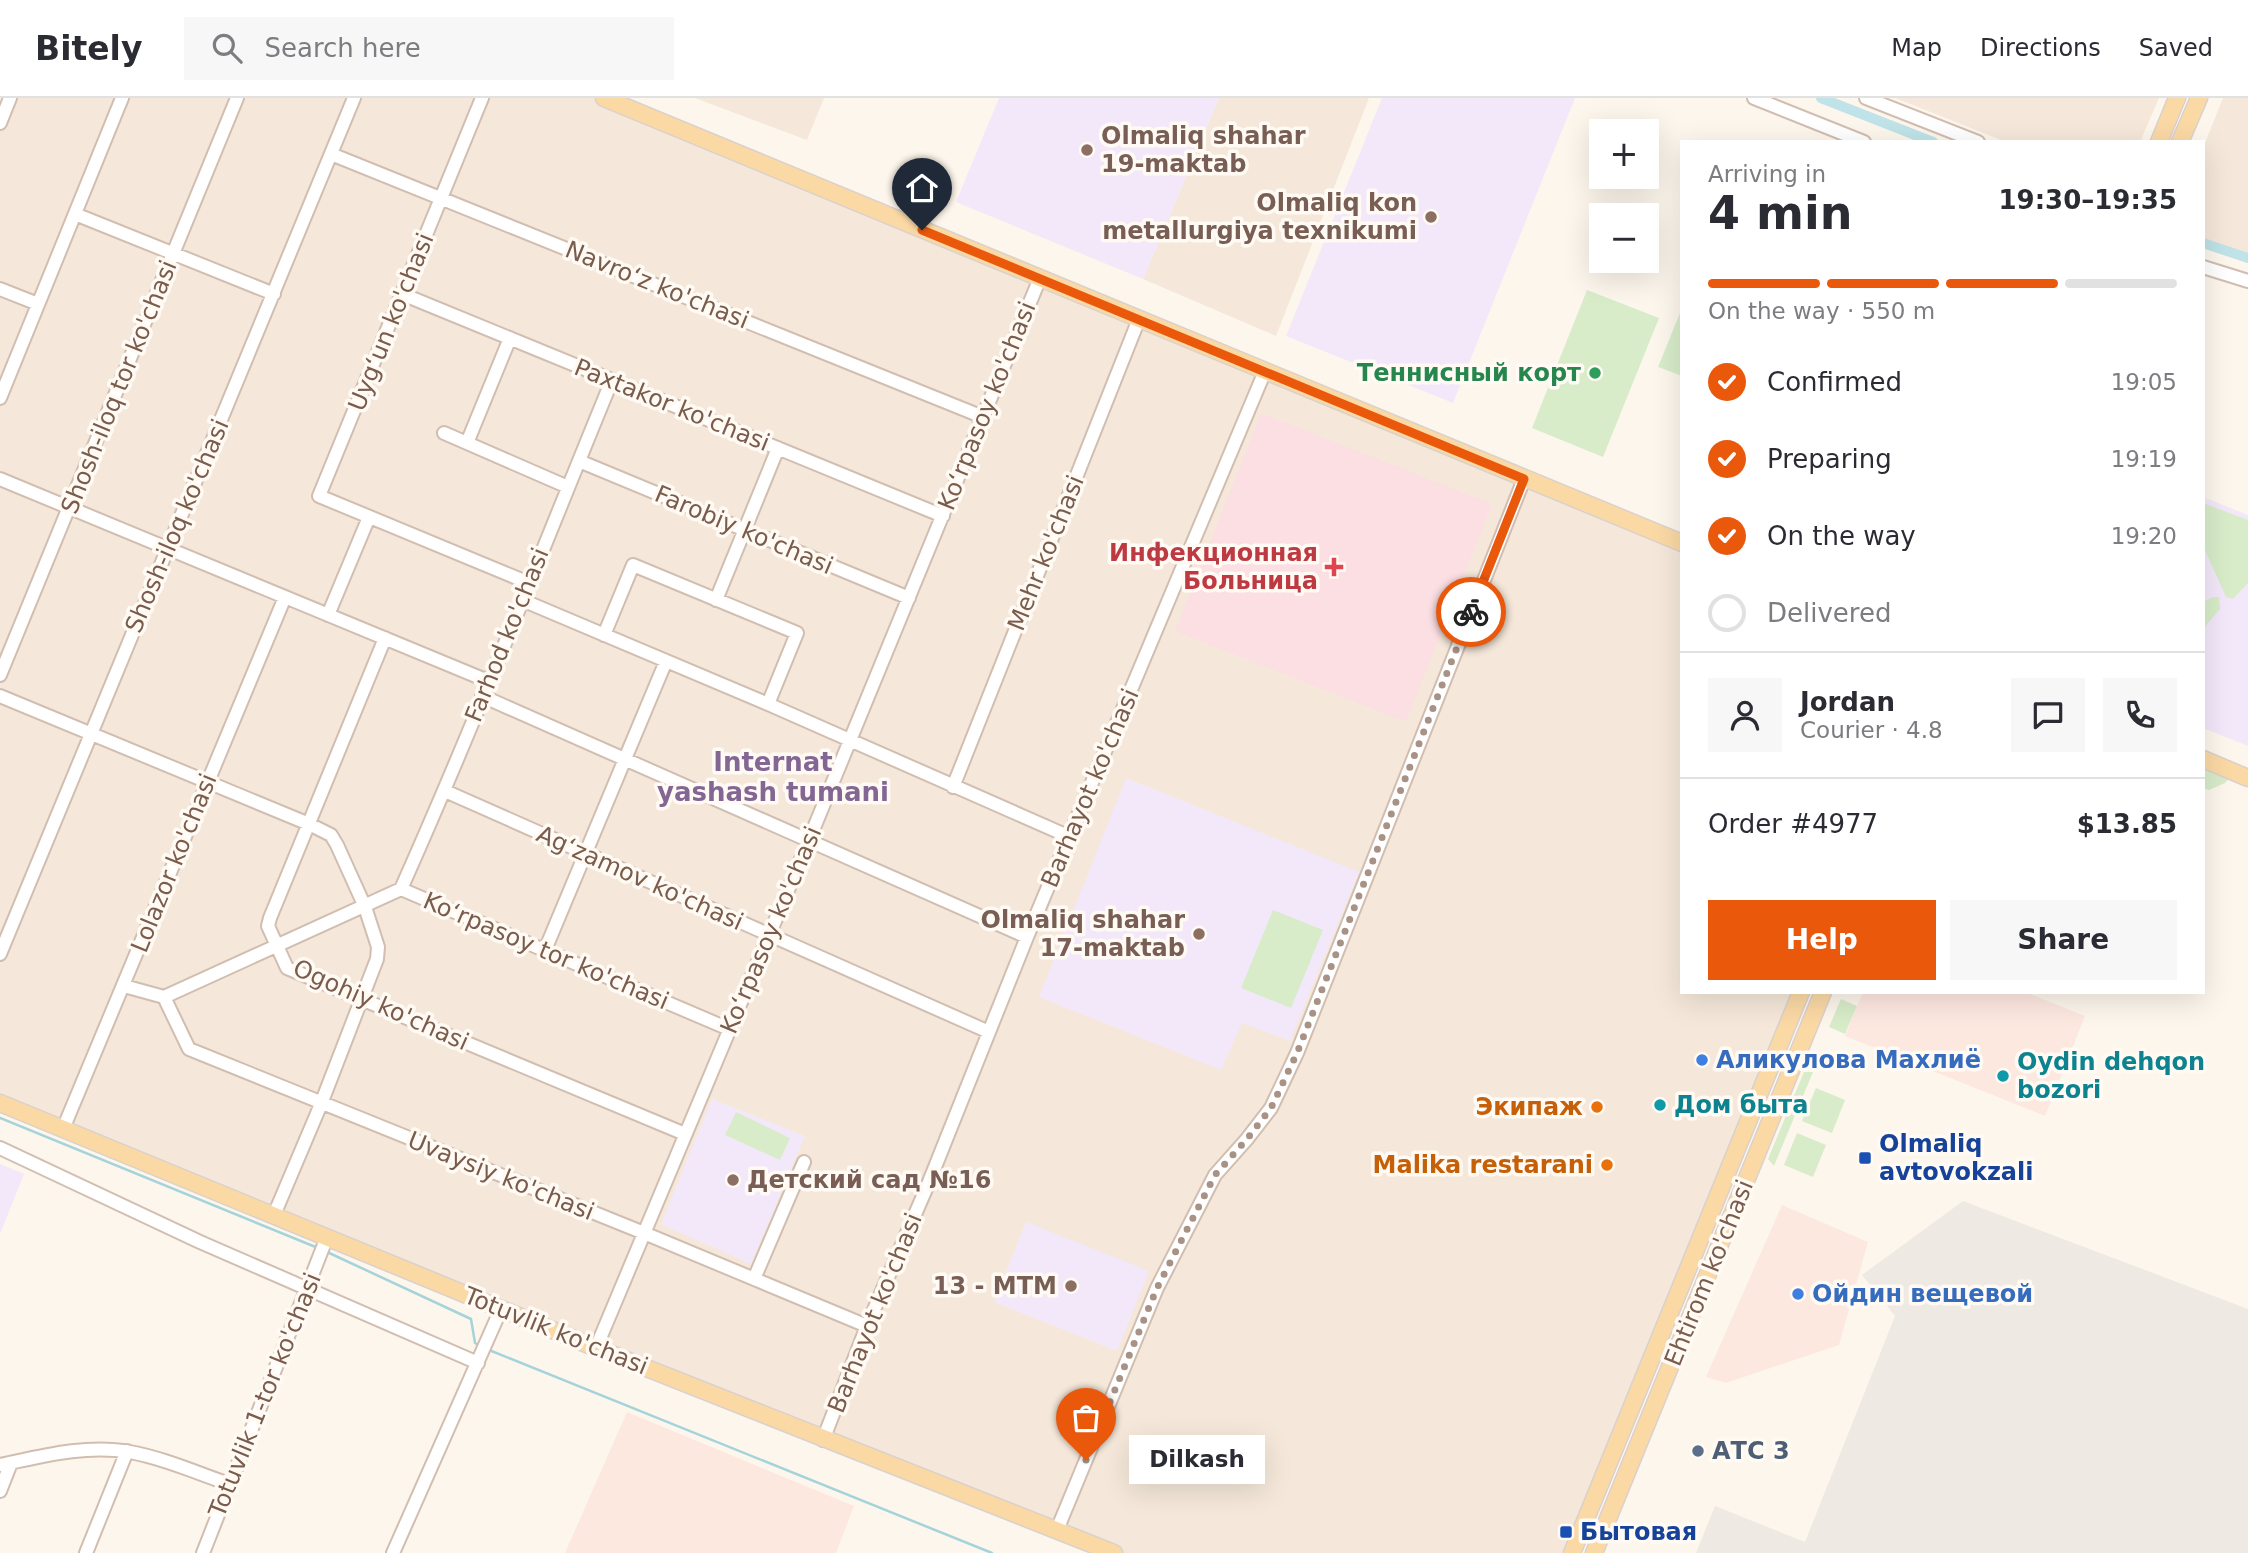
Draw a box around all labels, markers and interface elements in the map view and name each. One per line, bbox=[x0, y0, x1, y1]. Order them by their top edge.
search box bbox=[184, 17, 674, 80]
text: Bitely bbox=[35, 29, 142, 68]
icon: search bbox=[208, 29, 246, 67]
text: Search here bbox=[264, 33, 421, 63]
text: Map bbox=[1891, 34, 1942, 62]
text: Directions bbox=[1980, 34, 2101, 62]
text: Saved bbox=[2139, 34, 2213, 62]
map controls bbox=[1589, 119, 1659, 273]
button: + bbox=[1589, 119, 1659, 189]
place label: Olmaliq shahar 19-maktab bbox=[1101, 122, 1306, 178]
marker: Olmaliq shahar 19-maktab bbox=[1079, 142, 1095, 158]
pin bbox=[892, 158, 952, 230]
text: Arriving in bbox=[1708, 161, 1826, 187]
icon: home bbox=[903, 169, 941, 207]
text: 19:30–19:35 bbox=[1998, 185, 2177, 215]
text: 4 min bbox=[1708, 186, 1852, 240]
place label: Olmaliq kon metallurgiya texnikumi bbox=[1102, 189, 1417, 245]
button: − bbox=[1589, 203, 1659, 273]
marker: Olmaliq kon metallurgiya texnikumi bbox=[1423, 209, 1439, 225]
street label: Uyg‘un ko'chasi bbox=[343, 229, 439, 415]
street label: Navro‘z ko'chasi bbox=[561, 235, 753, 335]
street label: Shosh-iloq tor ko'chasi bbox=[55, 256, 183, 518]
street label: Ko‘rpasoy ko'chasi bbox=[932, 298, 1042, 514]
text: On the way · 550 m bbox=[1708, 298, 1935, 324]
street label: Paxtakor ko'chasi bbox=[570, 353, 774, 457]
place label: Теннисный корт bbox=[1357, 359, 1581, 387]
icon: check bbox=[1708, 363, 1746, 401]
marker: Теннисный корт bbox=[1587, 365, 1603, 381]
text: Confirmed bbox=[1767, 367, 1902, 397]
text: 19:05 bbox=[2111, 369, 2177, 395]
street label: Shosh-iloq ko'chasi bbox=[119, 415, 235, 637]
icon: check bbox=[1708, 440, 1746, 478]
text: Preparing bbox=[1767, 444, 1892, 474]
text: 19:19 bbox=[2111, 446, 2177, 472]
street label: Mehr ko'chasi bbox=[1002, 471, 1090, 635]
street label: Farobiy ko'chasi bbox=[651, 480, 837, 580]
icon: check bbox=[1708, 517, 1746, 555]
text: On the way bbox=[1767, 521, 1916, 551]
text: 19:20 bbox=[2111, 523, 2177, 549]
place label: Инфекционная Больница bbox=[1109, 539, 1318, 595]
street label: Farhod ko'chasi bbox=[459, 544, 555, 726]
marker: Инфекционная Больница bbox=[1324, 557, 1344, 577]
courier bbox=[1436, 577, 1506, 647]
icon: bike bbox=[1452, 593, 1490, 631]
text: Delivered bbox=[1767, 598, 1891, 628]
button: person bbox=[1708, 678, 1782, 752]
button: chat bbox=[2011, 678, 2085, 752]
button: phone bbox=[2103, 678, 2177, 752]
street label: Barhayot ko'chasi bbox=[1035, 684, 1145, 892]
text: Jordan bbox=[1800, 687, 1895, 717]
text: Courier · 4.8 bbox=[1800, 717, 1943, 743]
district label: Internat yashash tumani bbox=[657, 747, 889, 807]
street label: Lolazor ko'chasi bbox=[125, 769, 223, 957]
text: Order #4977 bbox=[1708, 809, 1878, 839]
text: $13.85 bbox=[2077, 809, 2177, 839]
street label: Ag‘zamov ko'chasi bbox=[532, 820, 748, 936]
street label: Ko‘rpasoy ko'chasi bbox=[715, 822, 827, 1038]
street label: Ko‘rpasoy tor ko'chasi bbox=[419, 887, 673, 1015]
button: Help bbox=[1708, 900, 1936, 980]
button: Share bbox=[1950, 900, 2177, 980]
place label: Olmaliq shahar 17-maktab bbox=[980, 906, 1185, 962]
marker: Olmaliq shahar 17-maktab bbox=[1191, 926, 1207, 942]
street label: Ogohiy ko'chasi bbox=[289, 954, 473, 1056]
place label: Аликулова Махлиё bbox=[1716, 1046, 1981, 1074]
place label: Oydin dehqon bozori bbox=[2017, 1048, 2205, 1104]
marker: Аликулова Махлиё bbox=[1694, 1052, 1710, 1068]
marker: Oydin dehqon bozori bbox=[1995, 1068, 2011, 1084]
place label: Дом быта bbox=[1674, 1091, 1808, 1119]
place label: Экипаж bbox=[1476, 1093, 1583, 1121]
marker: Дом быта bbox=[1652, 1097, 1668, 1113]
marker: Экипаж bbox=[1589, 1099, 1605, 1115]
street label: Uvaysiy ko'chasi bbox=[404, 1126, 598, 1226]
place label: Olmaliq avtovokzali bbox=[1879, 1130, 2034, 1186]
marker: Olmaliq avtovokzali bbox=[1857, 1150, 1873, 1166]
place label: Malika restarani bbox=[1373, 1151, 1593, 1179]
marker: Malika restarani bbox=[1599, 1157, 1615, 1173]
place label: Детский сад №16 bbox=[747, 1166, 992, 1194]
marker: Детский сад №16 bbox=[725, 1172, 741, 1188]
street label: Ehtirom ko'chasi bbox=[1659, 1176, 1759, 1370]
street label: Barhayot ko'chasi bbox=[822, 1209, 928, 1417]
street label: Totuvlik 1-tor ko'chasi bbox=[203, 1269, 327, 1522]
place label: 13 - MTM bbox=[933, 1272, 1057, 1300]
marker: 13 - MTM bbox=[1063, 1278, 1079, 1294]
place label: Ойдин вещевой bbox=[1812, 1280, 2033, 1308]
street label: Totuvlik ko'chasi bbox=[459, 1281, 652, 1381]
marker: Ойдин вещевой bbox=[1790, 1286, 1806, 1302]
pin bbox=[1056, 1388, 1116, 1460]
icon: bag bbox=[1067, 1399, 1105, 1437]
callout: Dilkash bbox=[1128, 1436, 1264, 1484]
place label: АТС 3 bbox=[1712, 1437, 1790, 1465]
marker: АТС 3 bbox=[1690, 1443, 1706, 1459]
text: Dilkash bbox=[1149, 1446, 1245, 1472]
place label: Бытовая bbox=[1580, 1518, 1697, 1546]
marker: Бытовая bbox=[1558, 1524, 1574, 1540]

